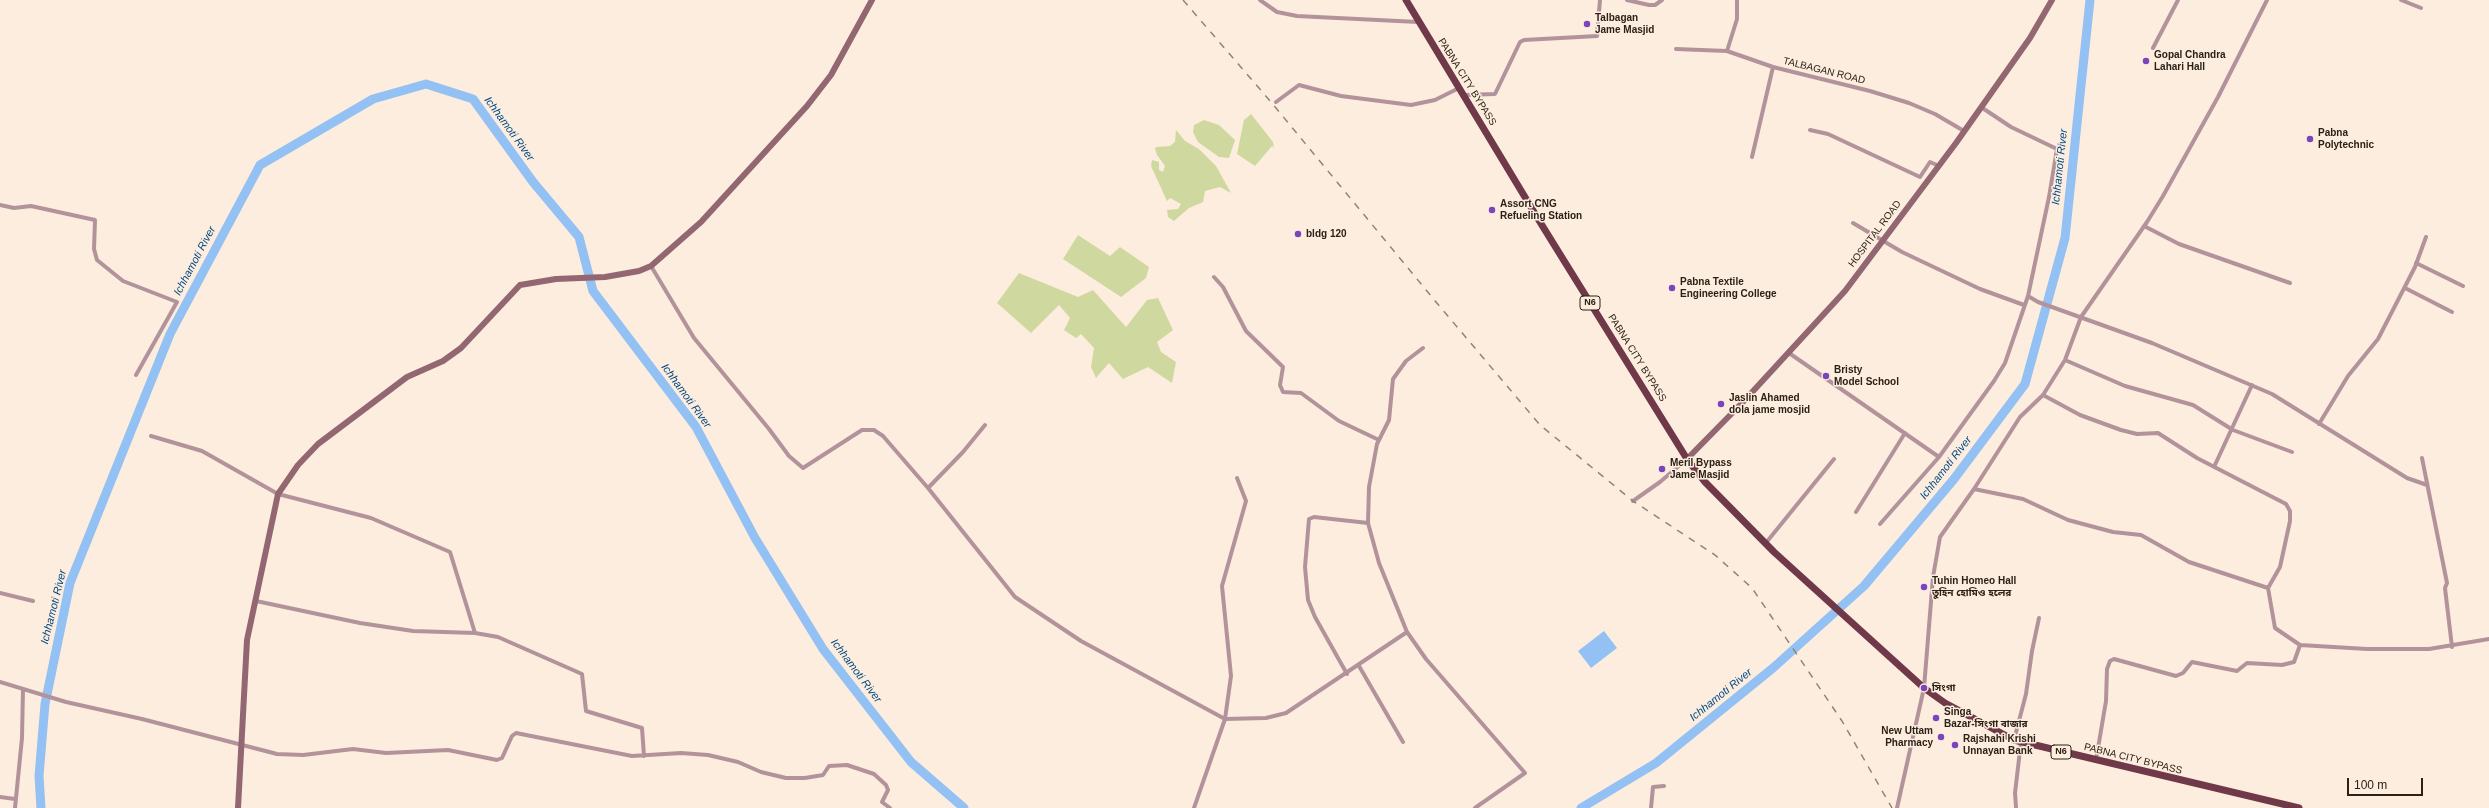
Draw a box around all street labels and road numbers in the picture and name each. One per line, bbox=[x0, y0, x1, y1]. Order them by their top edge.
street label: PABNA CITY BYPASS bbox=[1435, 36, 1499, 128]
street label: TALBAGAN ROAD bbox=[1782, 55, 1866, 87]
street label: HOSPITAL ROAD bbox=[1846, 198, 1904, 270]
road number: N6 bbox=[1580, 296, 1600, 310]
street label: PABNA CITY BYPASS bbox=[1605, 312, 1669, 404]
street label: PABNA CITY BYPASS bbox=[2083, 741, 2183, 777]
road number: N6 bbox=[2051, 745, 2071, 759]

